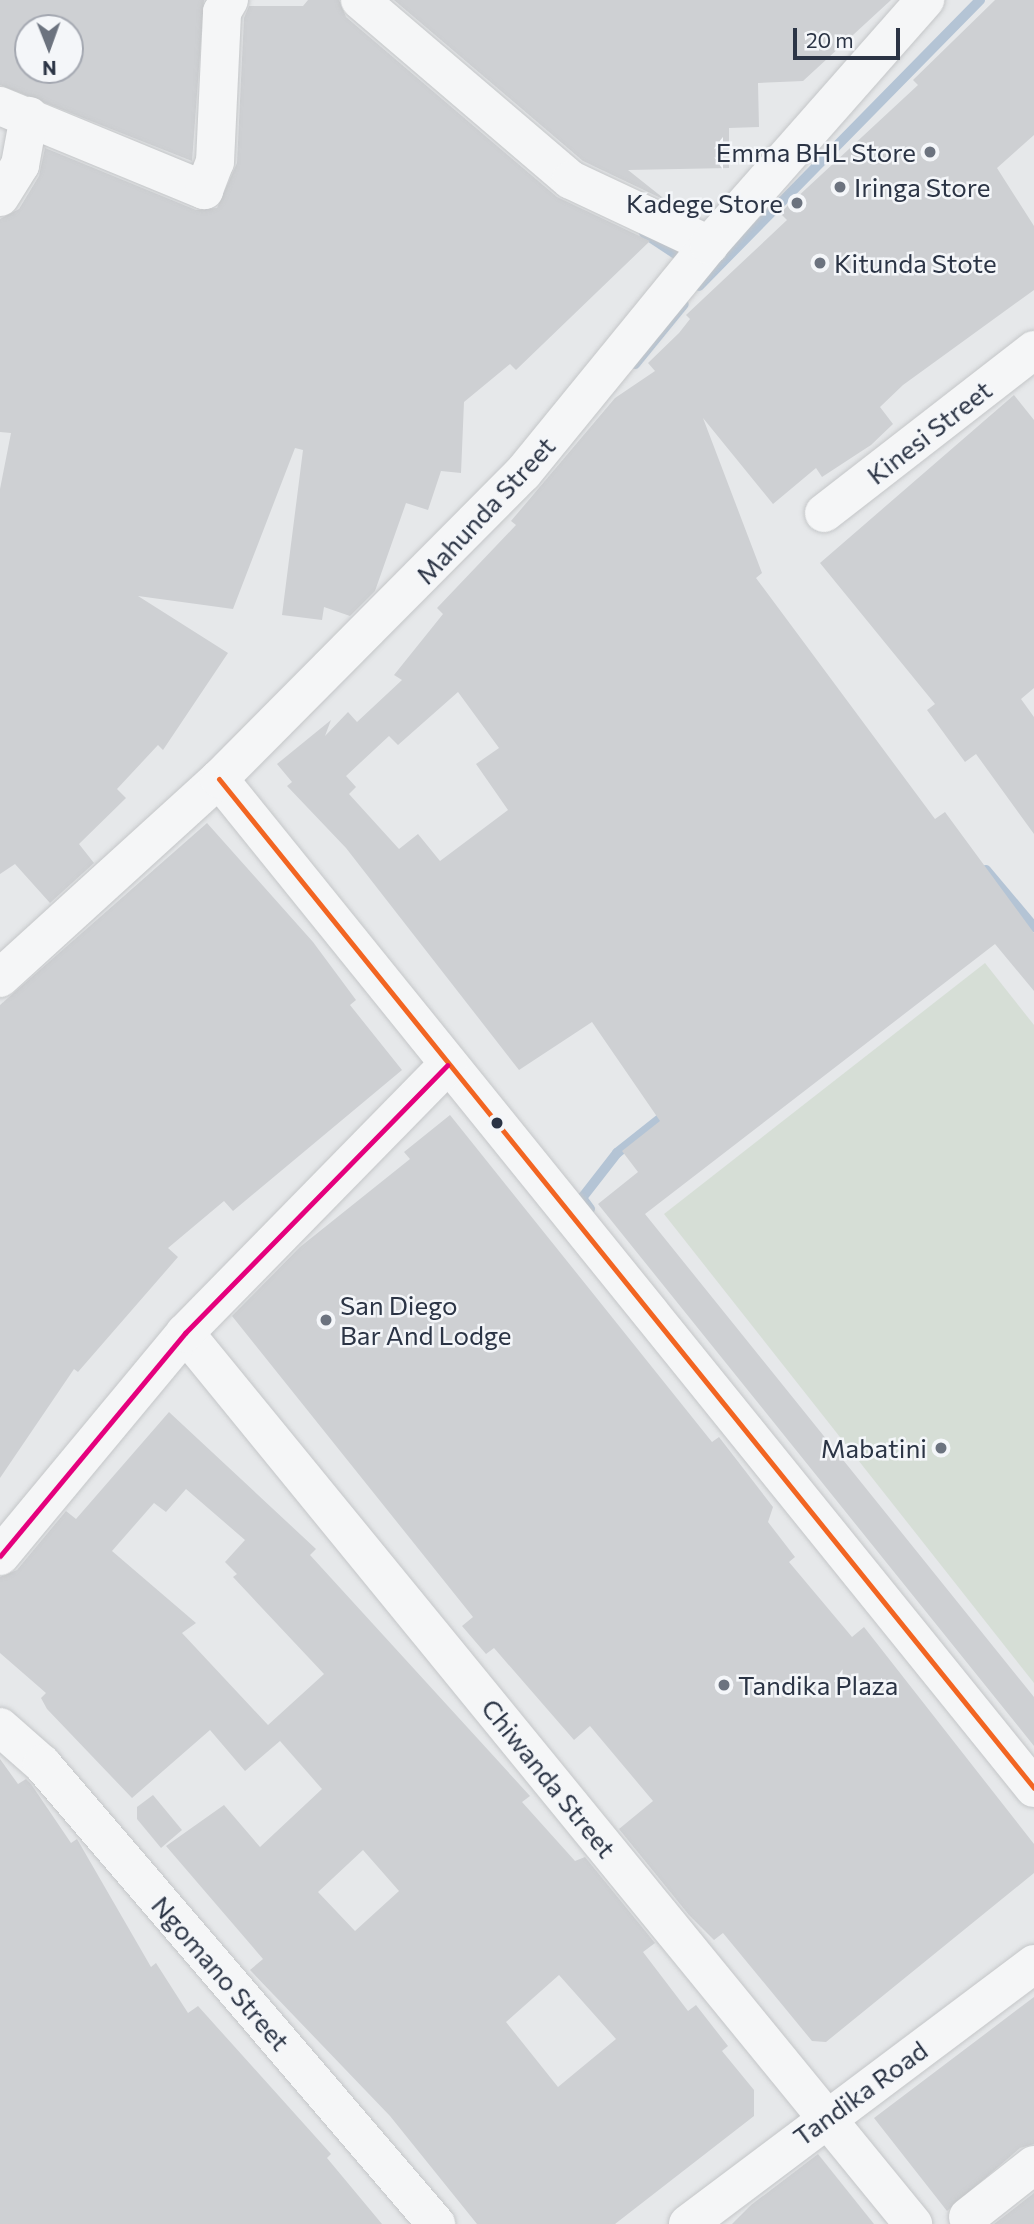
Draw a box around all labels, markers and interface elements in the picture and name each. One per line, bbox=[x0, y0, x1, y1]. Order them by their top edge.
north arrow bbox=[14, 14, 84, 84]
scale bar bbox=[796, 14, 903, 58]
text: 20 m bbox=[806, 27, 854, 52]
text: N bbox=[42, 57, 57, 80]
place label: Emma BHL Store bbox=[716, 136, 916, 168]
marker: Emma BHL Store bbox=[922, 144, 938, 160]
place label: Iringa Store bbox=[854, 171, 990, 203]
marker: Iringa Store bbox=[832, 179, 848, 195]
place label: Kadege Store bbox=[626, 187, 783, 219]
marker: Kadege Store bbox=[789, 195, 805, 211]
place label: Kitunda Stote bbox=[834, 247, 997, 279]
marker: Kitunda Stote bbox=[812, 255, 828, 271]
street label: Kinesi Street bbox=[860, 374, 998, 490]
street label: Mahunda Street bbox=[409, 430, 561, 590]
unlabelled marker bbox=[490, 1116, 504, 1130]
place label: San Diego Bar And Lodge bbox=[340, 1289, 512, 1350]
marker: San Diego Bar And Lodge bbox=[318, 1312, 334, 1328]
place label: Mabatini bbox=[821, 1432, 927, 1464]
marker: Mabatini bbox=[933, 1440, 949, 1456]
place label: Tandika Plaza bbox=[738, 1669, 898, 1701]
marker: Tandika Plaza bbox=[716, 1677, 732, 1693]
street label: Chiwanda Street bbox=[475, 1692, 623, 1864]
street label: Ngomano Street bbox=[146, 1890, 296, 2056]
street label: Tandika Road bbox=[787, 2034, 933, 2152]

